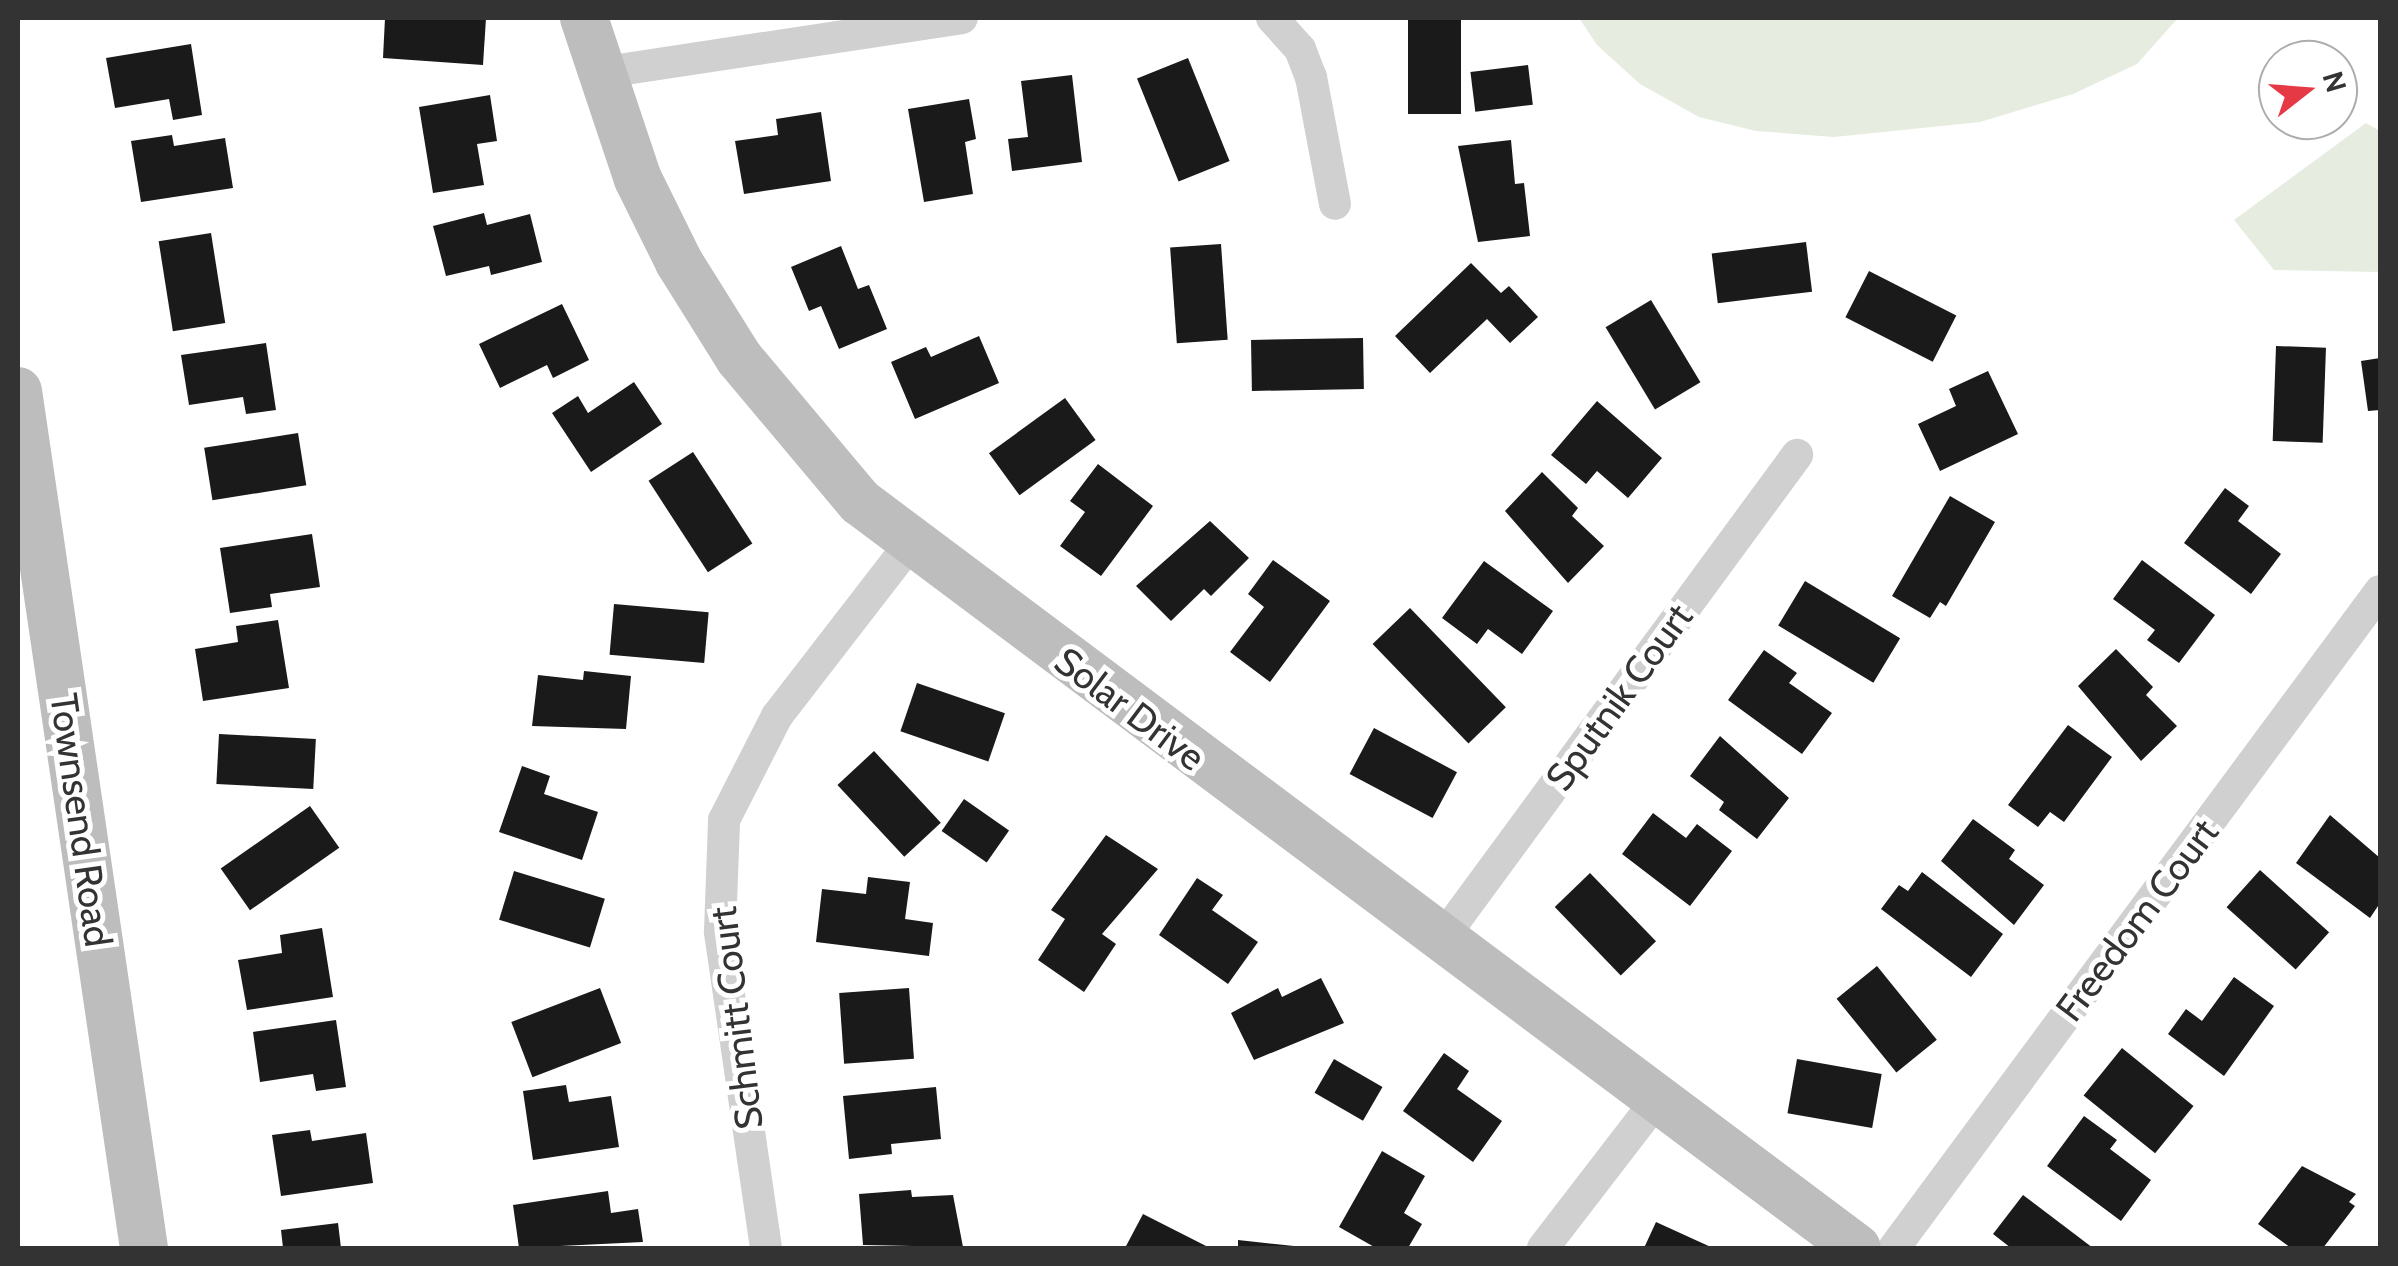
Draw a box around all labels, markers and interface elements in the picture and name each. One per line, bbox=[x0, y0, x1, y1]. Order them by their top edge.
north arrow bbox=[2258, 40, 2358, 140]
text: N bbox=[2316, 67, 2354, 96]
street label: Sputnik Court bbox=[1536, 595, 1702, 799]
street label: Solar Drive bbox=[1046, 638, 1214, 780]
street label: Townsend Road bbox=[41, 690, 121, 950]
street label: Freedom Court bbox=[2046, 810, 2228, 1030]
street label: Schmitt Court bbox=[700, 904, 772, 1132]

